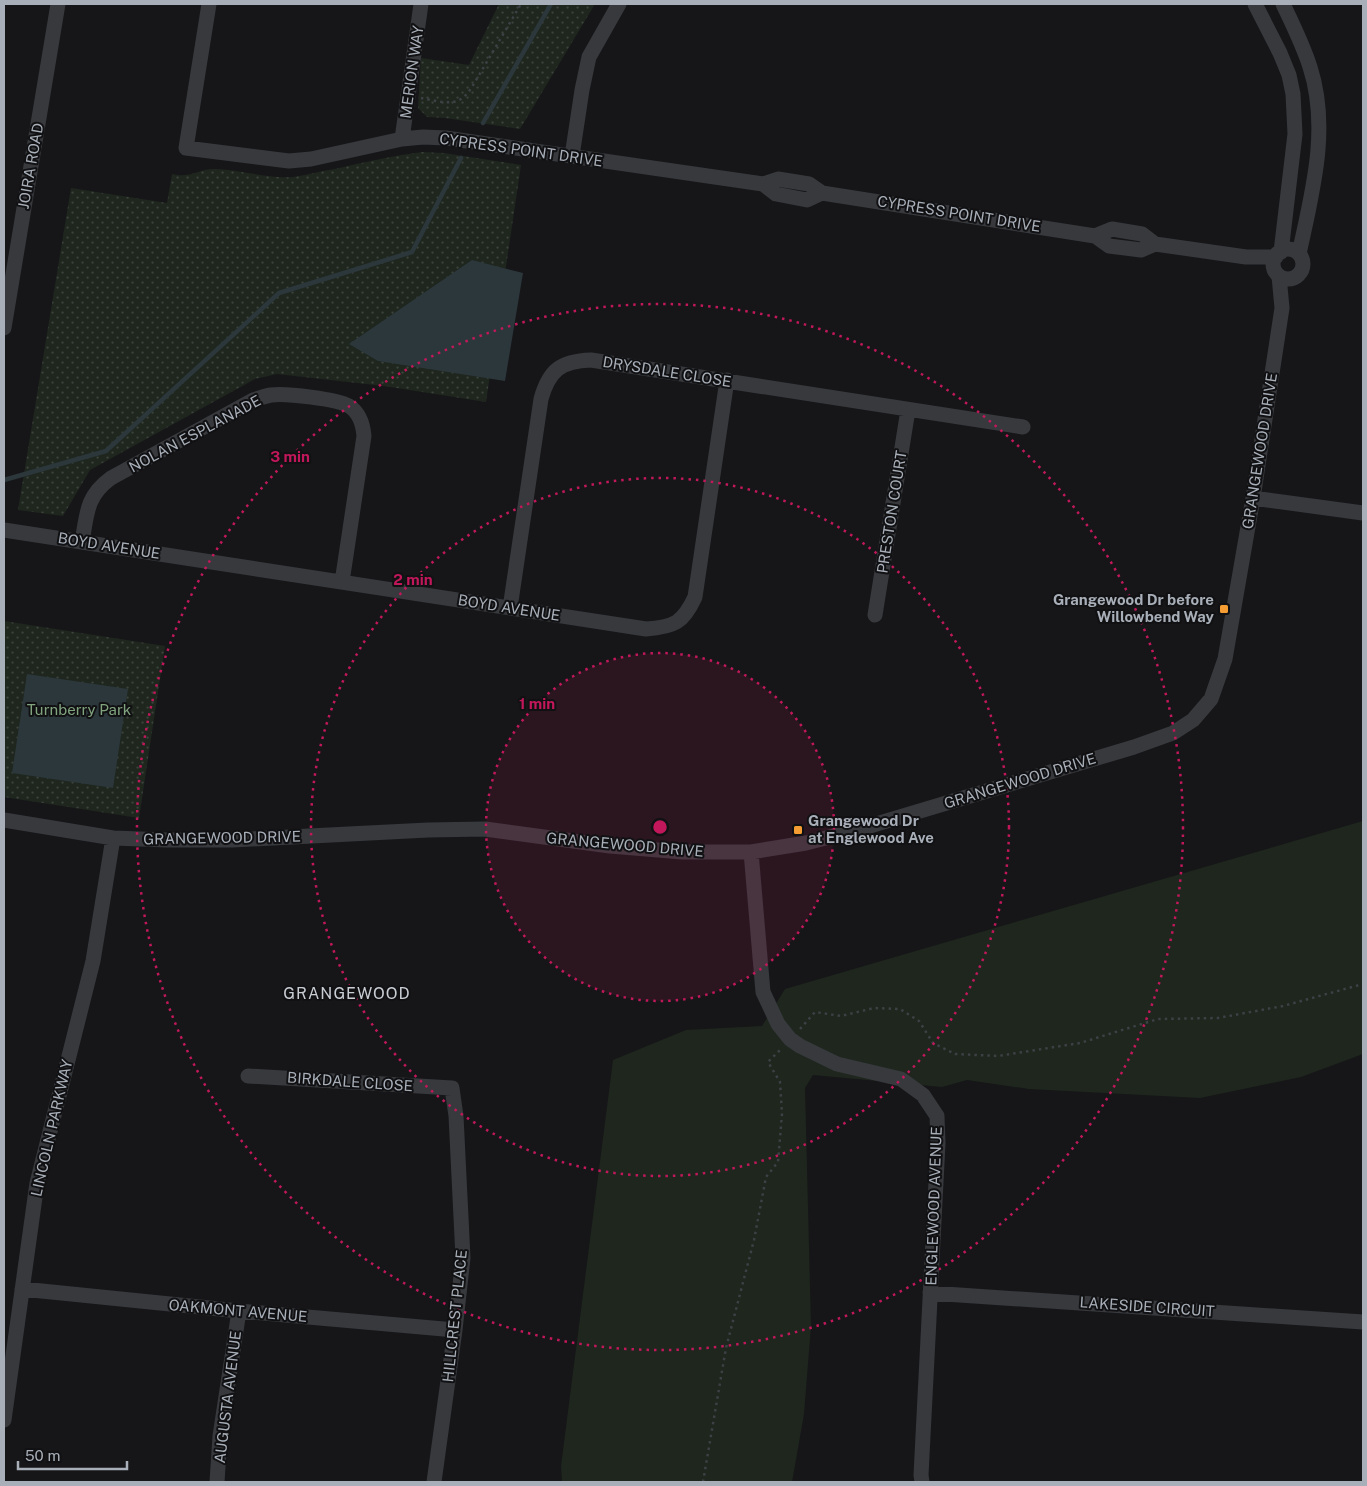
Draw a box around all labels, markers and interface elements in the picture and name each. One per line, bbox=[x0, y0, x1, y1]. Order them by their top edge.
street label: MERION WAY bbox=[397, 24, 426, 120]
street label: JOIRA ROAD bbox=[15, 122, 46, 210]
street label: CYPRESS POINT DRIVE bbox=[438, 130, 604, 169]
street label: CYPRESS POINT DRIVE bbox=[876, 192, 1042, 235]
street label: DRYSDALE CLOSE bbox=[601, 353, 733, 390]
street label: GRANGEWOOD DRIVE bbox=[1239, 372, 1280, 530]
street label: NOLAN ESPLANADE bbox=[126, 392, 264, 476]
text: 3 min bbox=[270, 448, 310, 465]
street label: PRESTON COURT bbox=[873, 449, 910, 575]
street label: BOYD AVENUE bbox=[57, 529, 161, 562]
text: 2 min bbox=[393, 571, 433, 588]
street label: BOYD AVENUE bbox=[457, 591, 561, 624]
place label: Grangewood Dr before Willowbend Way bbox=[1053, 591, 1215, 625]
marker: Grangewood Dr before Willowbend Way bbox=[1218, 603, 1230, 615]
text: 1 min bbox=[519, 695, 555, 712]
park label: Turnberry Park bbox=[27, 701, 131, 718]
street label: GRANGEWOOD DRIVE bbox=[942, 749, 1098, 812]
place label: Grangewood Dr at Englewood Ave bbox=[808, 812, 934, 846]
centre of rings bbox=[651, 818, 669, 836]
marker: Grangewood Dr at Englewood Ave bbox=[792, 824, 804, 836]
street label: GRANGEWOOD DRIVE bbox=[143, 828, 301, 847]
street label: GRANGEWOOD DRIVE bbox=[546, 829, 704, 860]
district label: GRANGEWOOD bbox=[283, 984, 411, 1003]
street label: LINCOLN PARKWAY bbox=[27, 1058, 76, 1198]
street label: BIRKDALE CLOSE bbox=[287, 1069, 413, 1094]
street label: ENGLEWOOD AVENUE bbox=[922, 1126, 945, 1286]
street label: HILLCREST PLACE bbox=[439, 1249, 470, 1383]
street label: LAKESIDE CIRCUIT bbox=[1079, 1293, 1215, 1320]
street label: OAKMONT AVENUE bbox=[168, 1296, 308, 1325]
street label: AUGUSTA AVENUE bbox=[211, 1330, 244, 1464]
scale bar bbox=[18, 1438, 126, 1470]
text: 50 m bbox=[25, 1447, 60, 1464]

